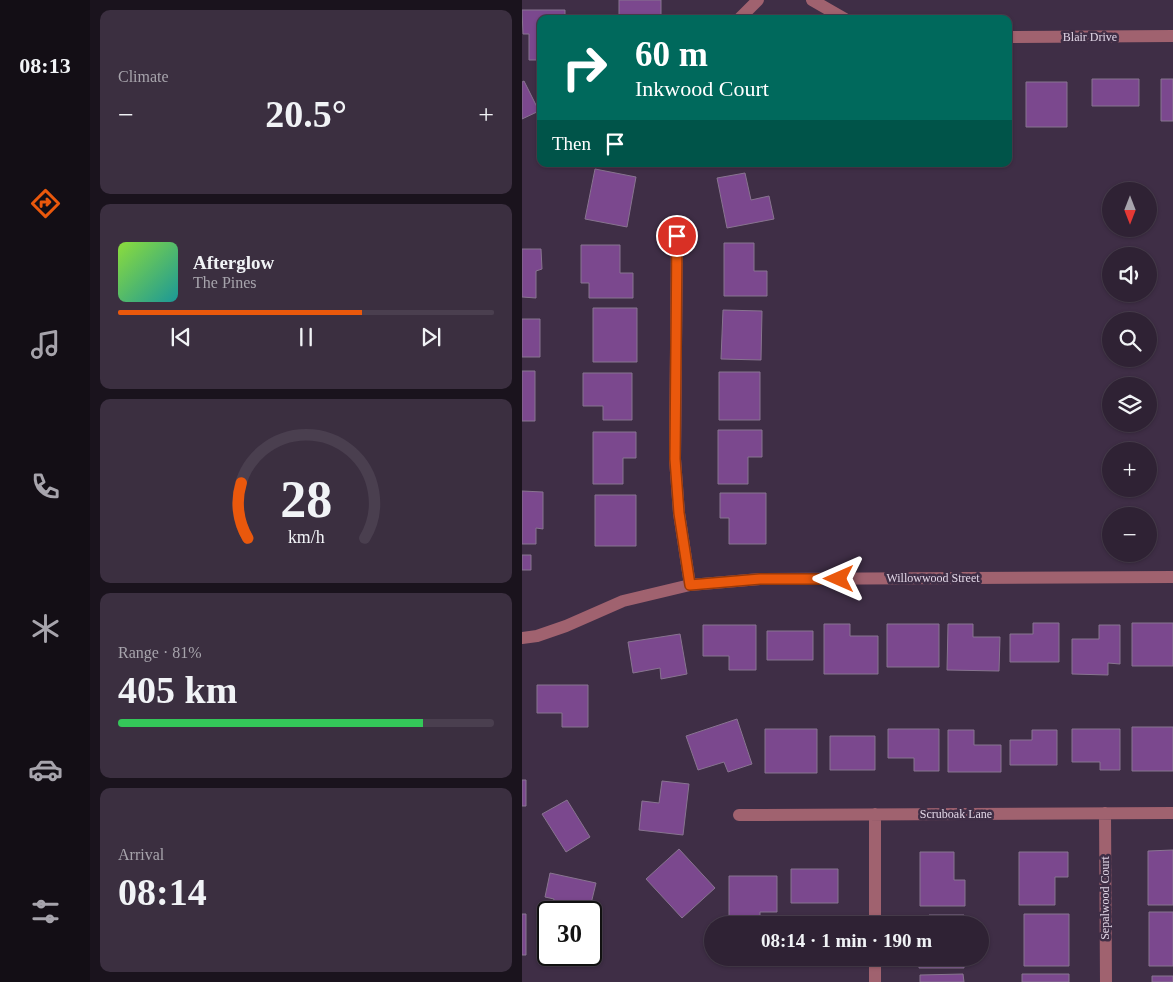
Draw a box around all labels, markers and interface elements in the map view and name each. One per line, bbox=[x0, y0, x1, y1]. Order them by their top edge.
street label: Blair Drive bbox=[1063, 30, 1117, 44]
icon: right bbox=[552, 35, 617, 100]
text: 60 m bbox=[635, 35, 708, 74]
text: 08:13 bbox=[19, 53, 71, 78]
text: Climate bbox=[118, 68, 169, 85]
text: Inkwood Court bbox=[635, 76, 769, 101]
text: 20.5° bbox=[265, 93, 347, 135]
text: − bbox=[118, 99, 134, 130]
text: + bbox=[478, 99, 494, 130]
icon: arrive bbox=[601, 130, 629, 158]
text: Then bbox=[552, 133, 591, 154]
north arrow bbox=[1102, 182, 1157, 238]
map controls bbox=[1102, 182, 1157, 562]
icon: directions bbox=[28, 186, 63, 221]
pin bbox=[656, 215, 698, 257]
icon: arrive bbox=[663, 222, 691, 250]
button: sound bbox=[1102, 247, 1157, 302]
text: Afterglow bbox=[193, 252, 274, 273]
text: The Pines bbox=[193, 274, 257, 291]
button: search bbox=[1102, 312, 1157, 367]
icon: previous bbox=[167, 323, 195, 351]
icon: pause bbox=[292, 323, 320, 351]
icon: next bbox=[417, 323, 445, 351]
icon: music bbox=[28, 327, 63, 362]
button: layers bbox=[1102, 377, 1157, 432]
button: + bbox=[1102, 442, 1157, 497]
icon: phone bbox=[28, 469, 63, 504]
text: 28 bbox=[280, 471, 332, 528]
button: − bbox=[1102, 507, 1157, 562]
text: km/h bbox=[288, 527, 324, 547]
position arrow bbox=[812, 552, 864, 604]
street label: Willowwood Street bbox=[886, 571, 980, 585]
icon: climate bbox=[28, 611, 63, 646]
text: Range · 81% bbox=[118, 644, 202, 661]
text: 405 km bbox=[118, 669, 237, 711]
icon: car bbox=[28, 752, 63, 787]
street label: Scruboak Lane bbox=[920, 807, 992, 821]
text: Arrival bbox=[118, 846, 164, 863]
street label: Sepalwood Court bbox=[1098, 856, 1112, 940]
text: 08:14 bbox=[118, 871, 207, 913]
icon: filters bbox=[28, 894, 63, 929]
speed limit sign: 30 bbox=[537, 901, 602, 966]
text: 08:14 · 1 min · 190 m bbox=[761, 930, 932, 951]

